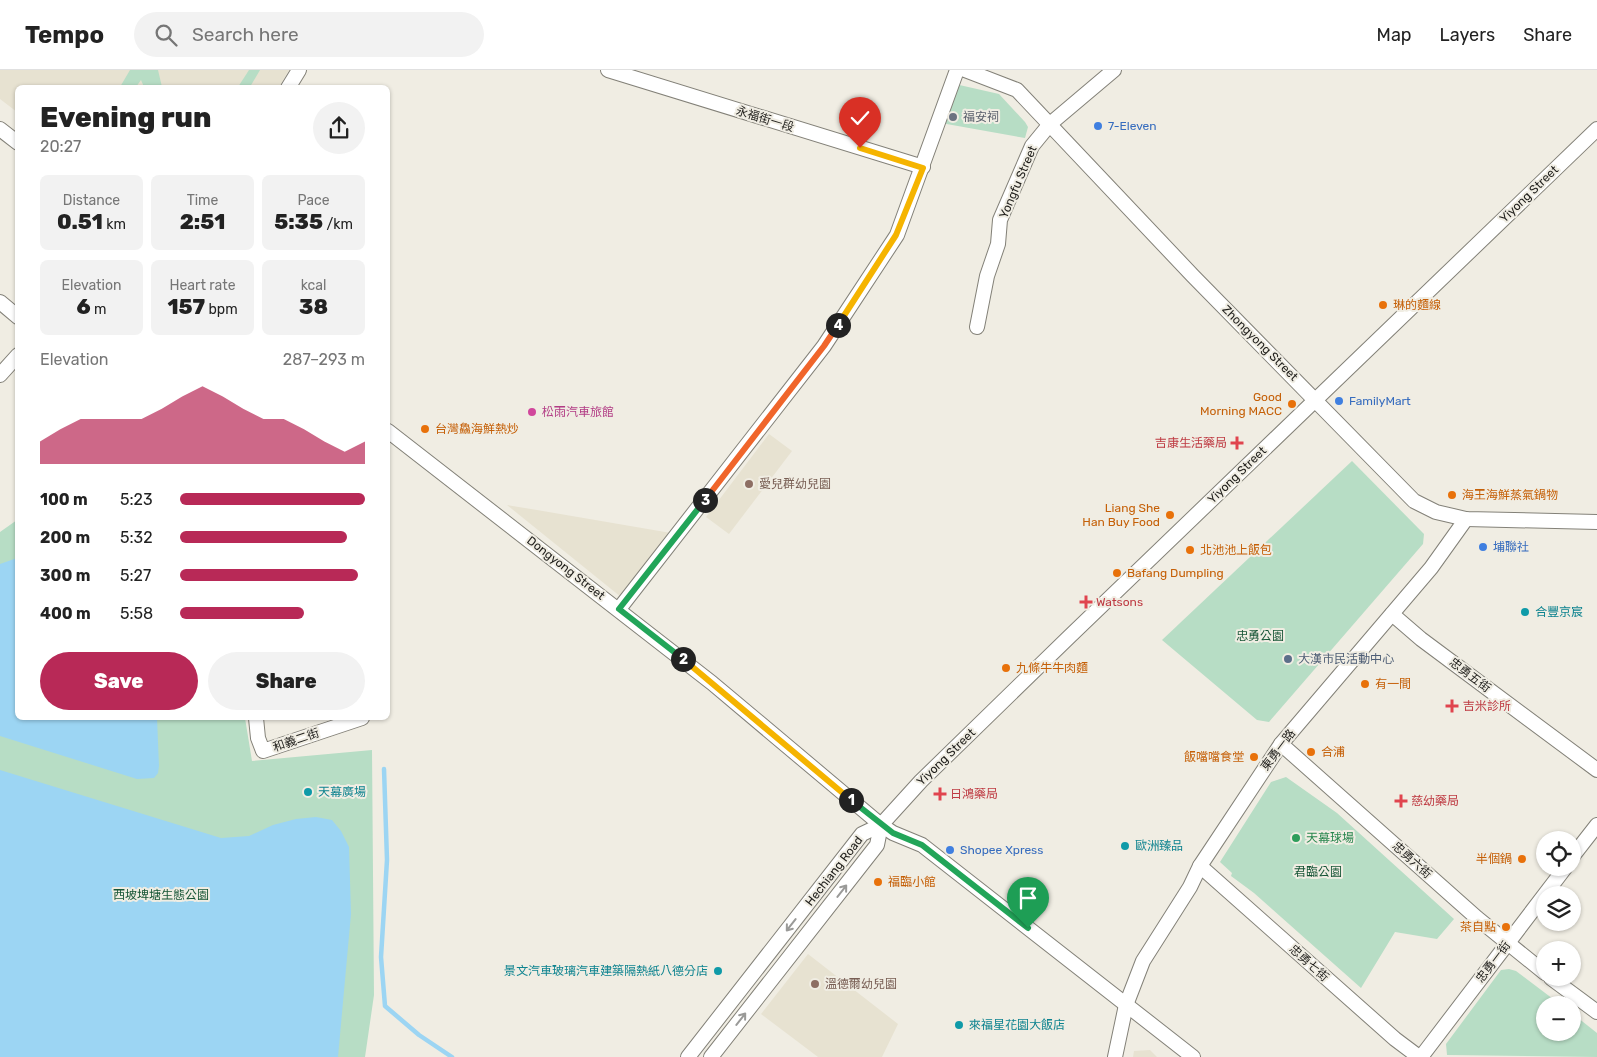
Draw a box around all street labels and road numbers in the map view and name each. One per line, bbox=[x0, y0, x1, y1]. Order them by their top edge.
street label: 永福街一段 bbox=[734, 104, 796, 134]
street label: Yongfu Street bbox=[996, 143, 1040, 220]
street label: Yiyong Street bbox=[1497, 162, 1561, 225]
street label: Zhongyong Street bbox=[1219, 302, 1301, 384]
street label: Yiyong Street bbox=[1205, 443, 1269, 506]
street label: Dongyong Street bbox=[524, 533, 608, 603]
street label: 忠勇五街 bbox=[1447, 655, 1493, 695]
street label: Yiyong Street bbox=[914, 725, 978, 788]
street label: 和義二街 bbox=[271, 726, 321, 754]
street label: 東勇一路 bbox=[1258, 727, 1298, 773]
street label: Hechiang Road bbox=[802, 833, 866, 909]
street label: 忠勇六街 bbox=[1389, 839, 1435, 881]
street label: 忠勇一街 bbox=[1473, 939, 1513, 985]
street label: 忠勇七街 bbox=[1286, 942, 1332, 984]

